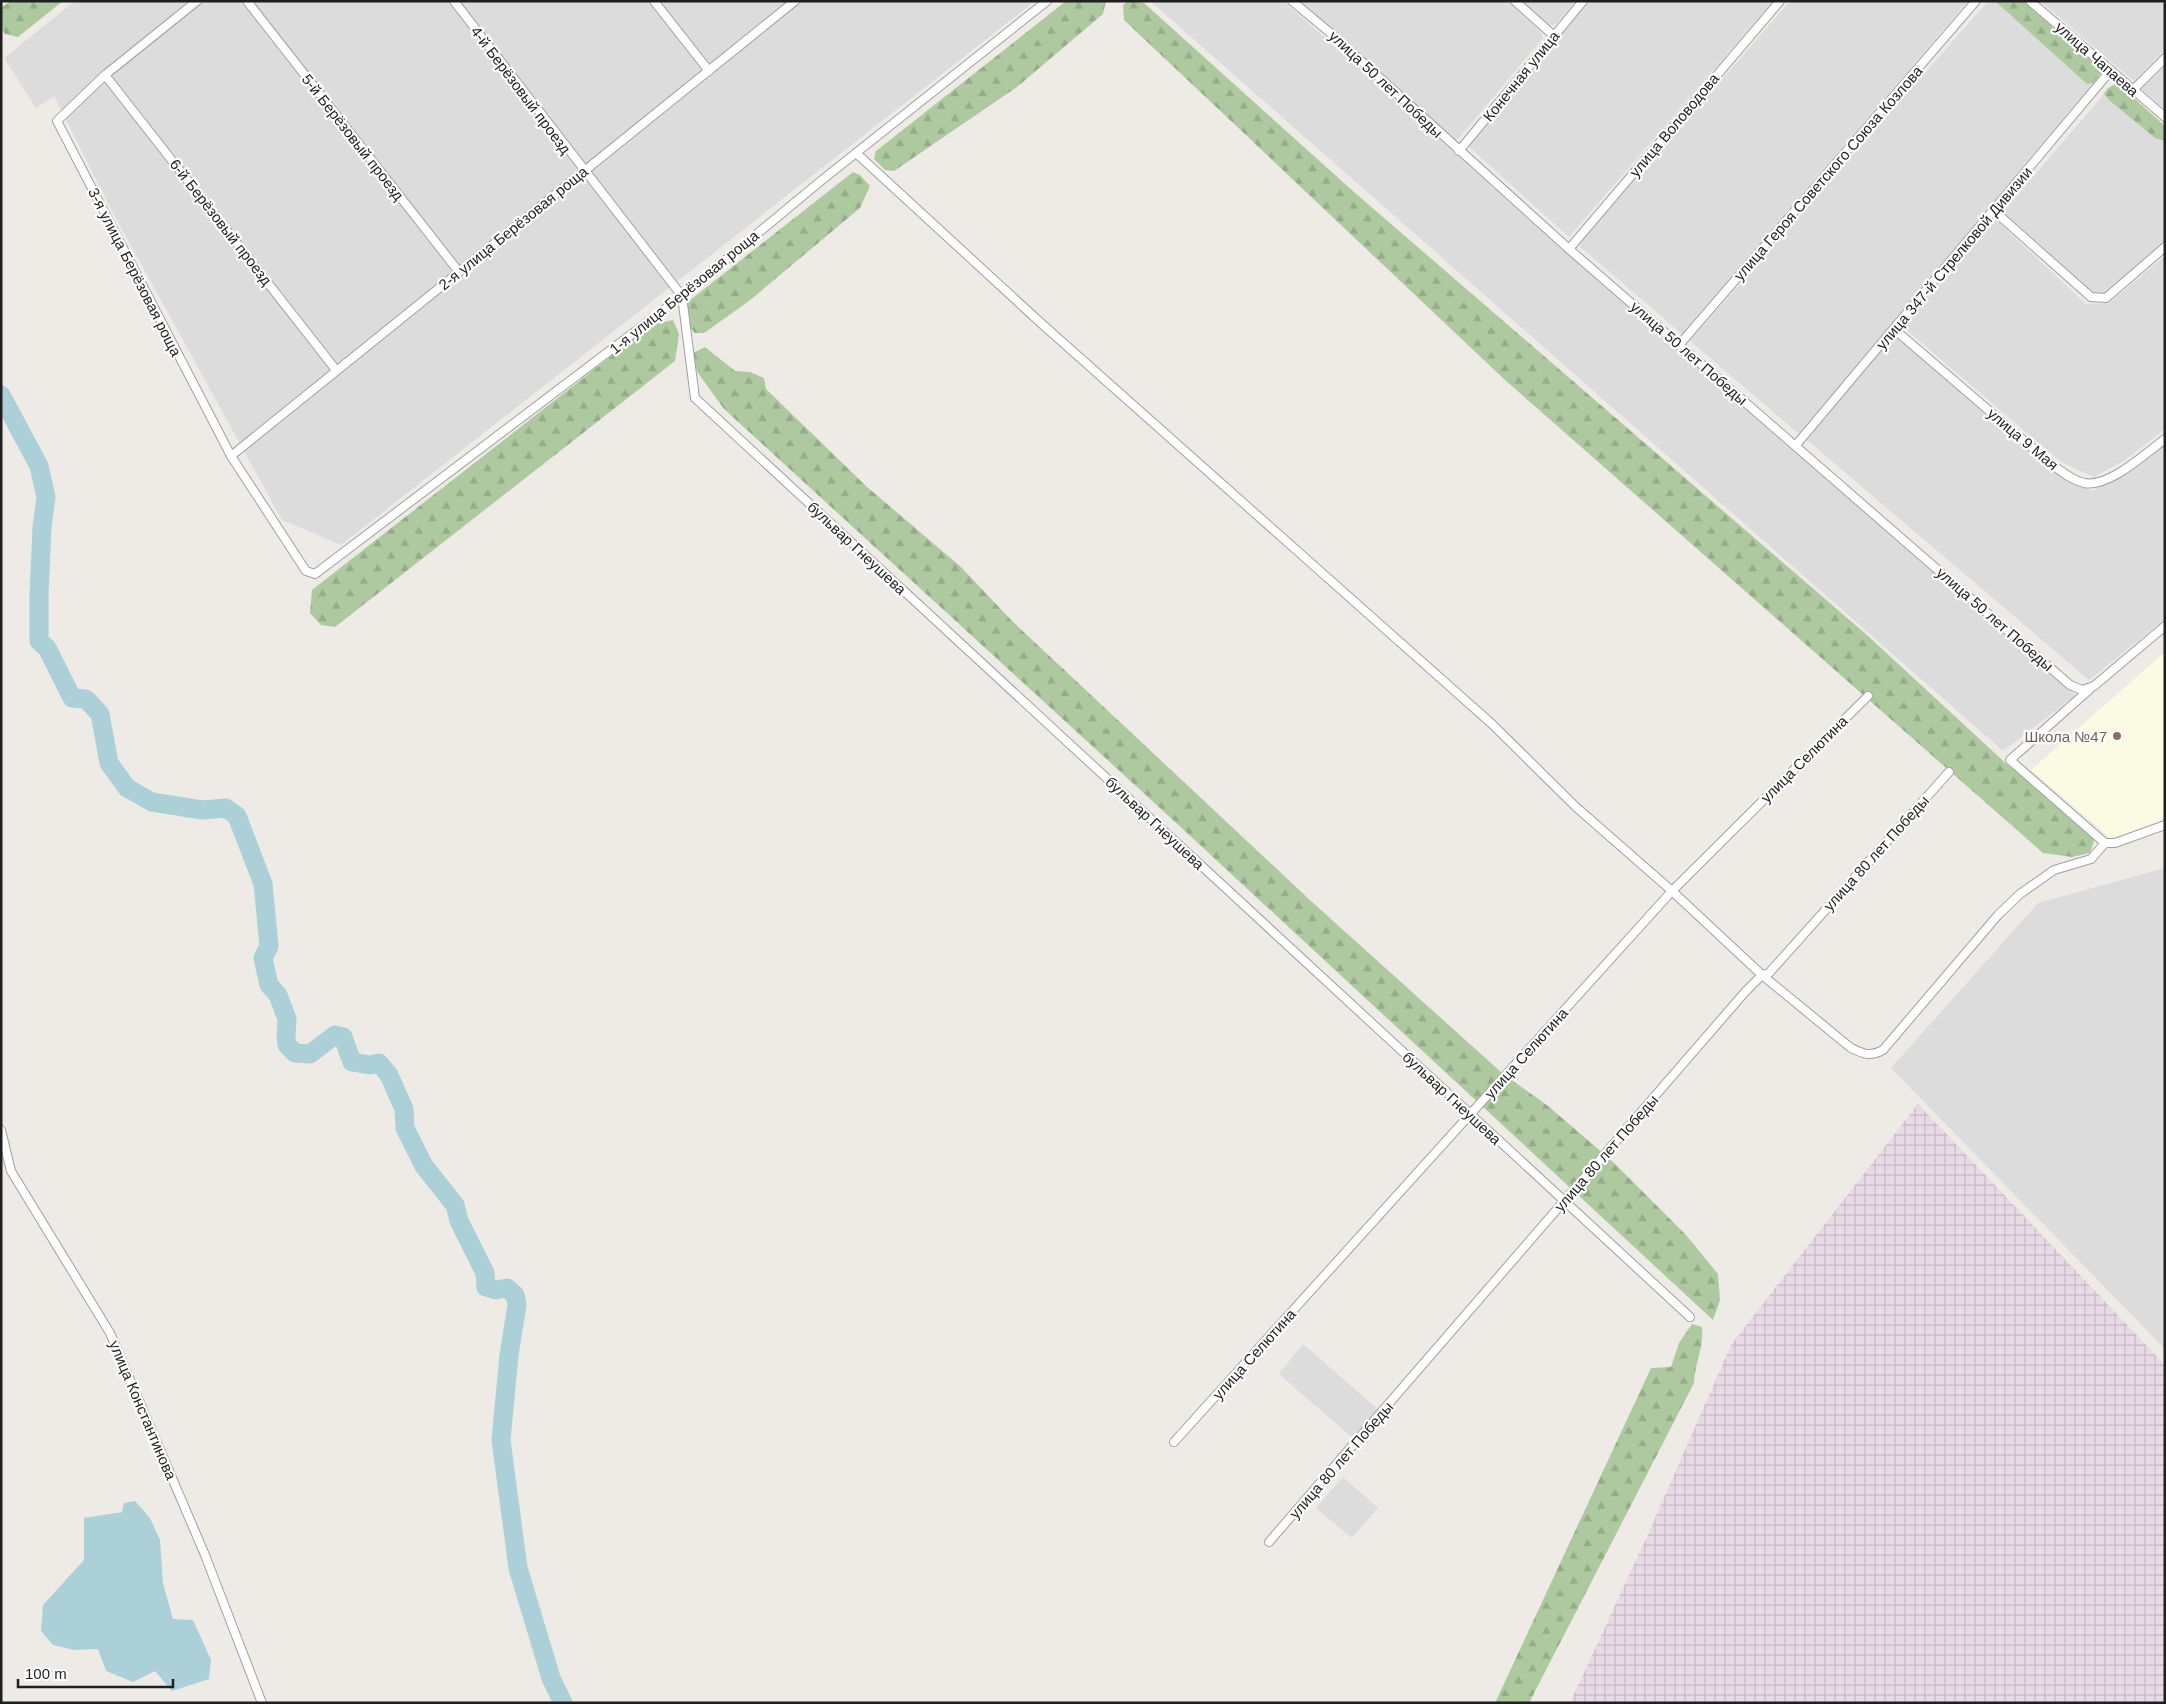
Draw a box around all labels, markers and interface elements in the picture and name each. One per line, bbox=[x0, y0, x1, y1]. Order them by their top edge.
street label: улица Чапаева bbox=[2052, 18, 2143, 100]
street label: 4-й Берёзовый проезд bbox=[468, 23, 575, 157]
street label: улица 50 лет Победы bbox=[1326, 27, 1446, 141]
street label: Конечная улица bbox=[1479, 27, 1563, 125]
street label: улица Героя Советского Союза Козлова bbox=[1730, 62, 1926, 284]
street label: улица Воловодова bbox=[1626, 69, 1723, 180]
street label: 5-й Берёзовый проезд bbox=[299, 71, 408, 204]
street label: 6-й Берёзовый проезд bbox=[167, 156, 276, 289]
street label: 2-я улица Берёзовая роща bbox=[435, 162, 591, 293]
street label: улица 347-й Стрелковой Дивизии bbox=[1873, 163, 2035, 353]
street label: 3-я улица Берёзовая роща bbox=[85, 185, 185, 360]
street label: 1-я улица Берёзовая роща bbox=[606, 226, 762, 357]
street label: улица 50 лет Победы bbox=[1627, 298, 1751, 408]
street label: улица 9 Мая bbox=[1984, 405, 2062, 473]
street label: бульвар Гнеушева bbox=[804, 498, 910, 598]
street label: улица 50 лет Победы bbox=[1933, 564, 2057, 674]
street label: улица Селютина bbox=[1757, 712, 1851, 806]
place label: Школа №47 bbox=[2024, 728, 2107, 745]
marker: Школа №47 bbox=[2111, 730, 2123, 742]
street label: бульвар Гнеушева bbox=[1102, 773, 1208, 873]
street label: улица 80 лет Победы bbox=[1820, 792, 1932, 914]
street label: улица Селютина bbox=[1481, 1004, 1571, 1102]
street label: бульвар Гнеушева bbox=[1399, 1048, 1505, 1148]
street label: улица 80 лет Победы bbox=[1551, 1091, 1661, 1215]
street label: улица Селютина bbox=[1209, 1305, 1299, 1403]
street label: улица Константинова bbox=[106, 1338, 180, 1483]
street label: улица 80 лет Победы bbox=[1286, 1398, 1396, 1522]
scale bar bbox=[18, 1656, 172, 1688]
text: 100 m bbox=[25, 1665, 67, 1682]

